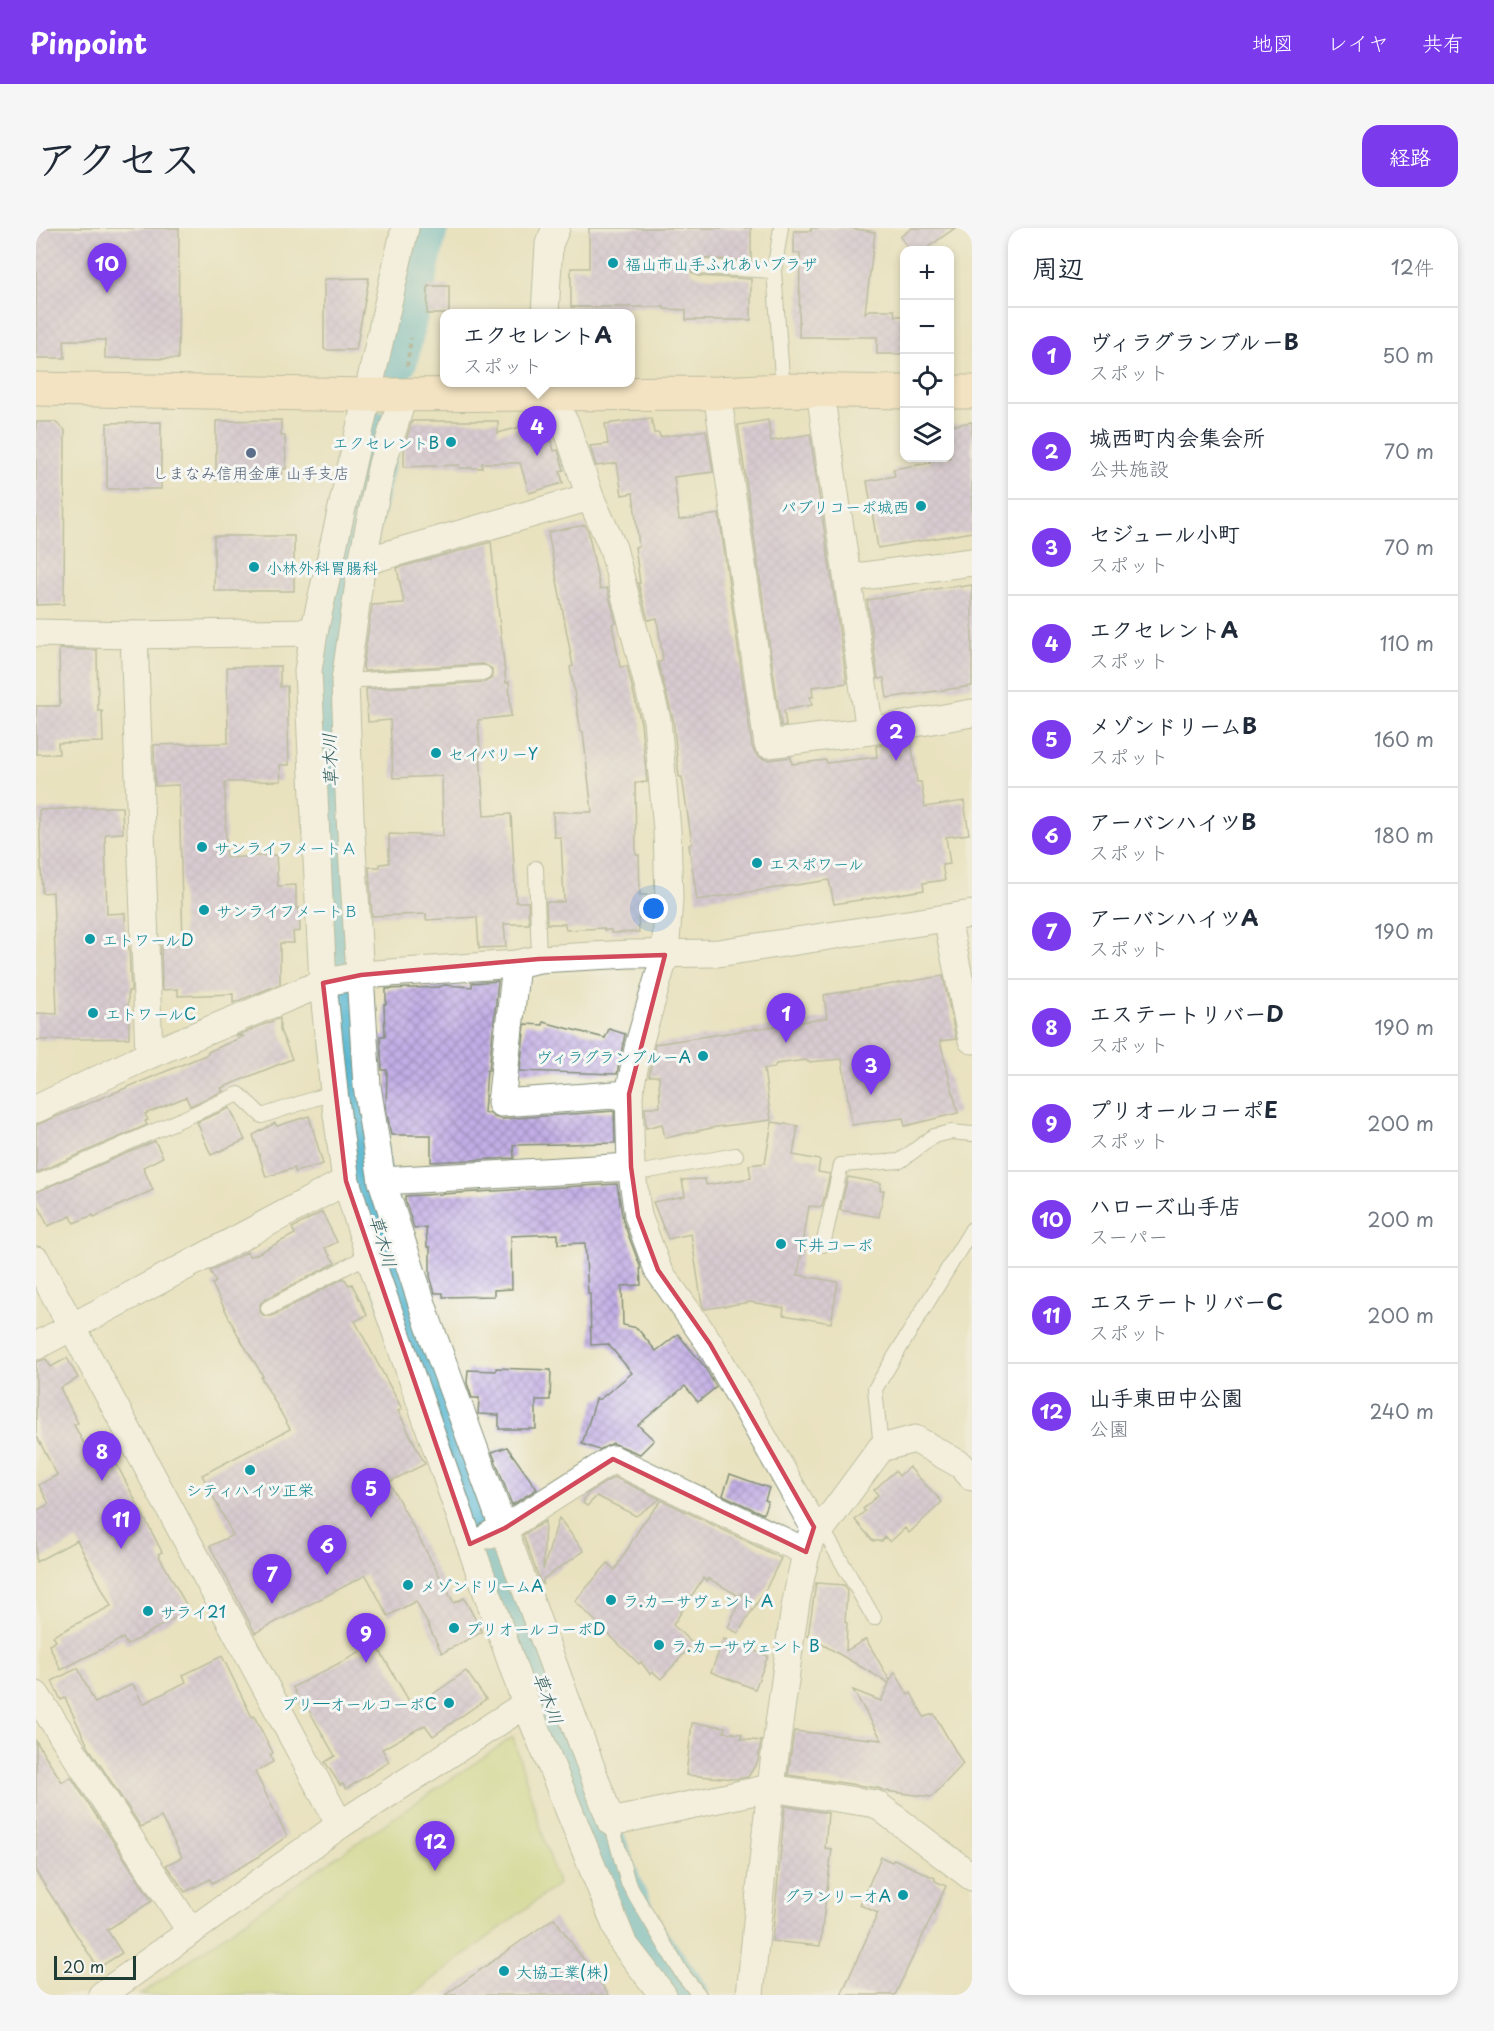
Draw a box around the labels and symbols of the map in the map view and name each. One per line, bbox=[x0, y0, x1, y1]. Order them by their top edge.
pin: 10 bbox=[88, 244, 126, 293]
place label: 福山市山手ふれあいプラザ bbox=[625, 251, 817, 275]
marker: 福山市山手ふれあいプラザ bbox=[606, 256, 620, 270]
pin: 4 bbox=[518, 406, 556, 456]
place label: エクセレントB bbox=[332, 430, 439, 454]
marker: エクセレントB bbox=[444, 435, 458, 449]
marker: しまなみ信用金庫 山手支店 bbox=[244, 446, 258, 460]
place label: しまなみ信用金庫 山手支店 bbox=[152, 460, 350, 484]
place label: パブリコーポ城西 bbox=[781, 494, 909, 518]
marker: パブリコーポ城西 bbox=[914, 499, 928, 513]
place label: 小林外科胃腸科 bbox=[266, 555, 378, 579]
marker: 小林外科胃腸科 bbox=[247, 560, 261, 574]
pin: 2 bbox=[876, 712, 916, 761]
water label: 草木川 bbox=[315, 733, 343, 787]
place label: セイバリーY bbox=[448, 741, 538, 765]
marker: セイバリーY bbox=[429, 746, 443, 760]
place label: サンライフメートＡ bbox=[214, 835, 357, 859]
marker: サンライフメートＡ bbox=[195, 840, 209, 854]
place label: エスポワール bbox=[769, 851, 864, 875]
marker: エスポワール bbox=[750, 856, 764, 870]
your location bbox=[639, 894, 668, 923]
place label: サンライフメートＢ bbox=[216, 898, 359, 922]
marker: サンライフメートＢ bbox=[197, 903, 211, 917]
place label: エトワールD bbox=[102, 927, 194, 951]
marker: エトワールD bbox=[83, 932, 97, 946]
pin: 1 bbox=[766, 994, 806, 1043]
place label: エトワールC bbox=[105, 1001, 196, 1025]
marker: エトワールC bbox=[86, 1006, 100, 1020]
place label: ヴィラグランブルーA bbox=[535, 1044, 691, 1068]
pin: 3 bbox=[852, 1046, 890, 1095]
marker: ヴィラグランブルーA bbox=[696, 1049, 710, 1063]
water label: 草木川 bbox=[364, 1211, 404, 1271]
place label: 下井コーポ bbox=[793, 1232, 873, 1256]
marker: 下井コーポ bbox=[774, 1237, 788, 1251]
pin: 8 bbox=[82, 1432, 122, 1481]
marker: シティハイツ正栄 bbox=[243, 1463, 257, 1477]
pin: 5 bbox=[352, 1468, 390, 1518]
place label: シティハイツ正栄 bbox=[186, 1477, 314, 1501]
pin: 11 bbox=[102, 1500, 140, 1549]
pin: 6 bbox=[308, 1526, 346, 1575]
pin: 7 bbox=[252, 1554, 292, 1604]
place label: メゾンドリームA bbox=[420, 1573, 544, 1597]
marker: メゾンドリームA bbox=[401, 1578, 415, 1592]
place label: ラ.カーサヴェント A bbox=[623, 1588, 773, 1612]
marker: ラ.カーサヴェント A bbox=[604, 1593, 618, 1607]
place label: サライ21 bbox=[160, 1599, 226, 1623]
marker: サライ21 bbox=[141, 1604, 155, 1618]
pin: 9 bbox=[346, 1614, 386, 1663]
place label: プリオールコーポD bbox=[466, 1616, 606, 1640]
marker: プリオールコーポD bbox=[447, 1621, 461, 1635]
place label: ラ.カーサヴェント B bbox=[671, 1633, 820, 1657]
marker: ラ.カーサヴェント B bbox=[652, 1638, 666, 1652]
water label: 草木川 bbox=[527, 1668, 571, 1728]
place label: プリ―オールコーポC bbox=[282, 1691, 437, 1715]
marker: プリ―オールコーポC bbox=[442, 1696, 456, 1710]
pin: 12 bbox=[416, 1822, 454, 1871]
place label: グランリーオA bbox=[784, 1883, 891, 1907]
marker: グランリーオA bbox=[896, 1888, 910, 1902]
scale bar bbox=[54, 1953, 136, 1980]
place label: 大協工業(株) bbox=[516, 1959, 609, 1983]
marker: 大協工業(株) bbox=[497, 1964, 511, 1978]

